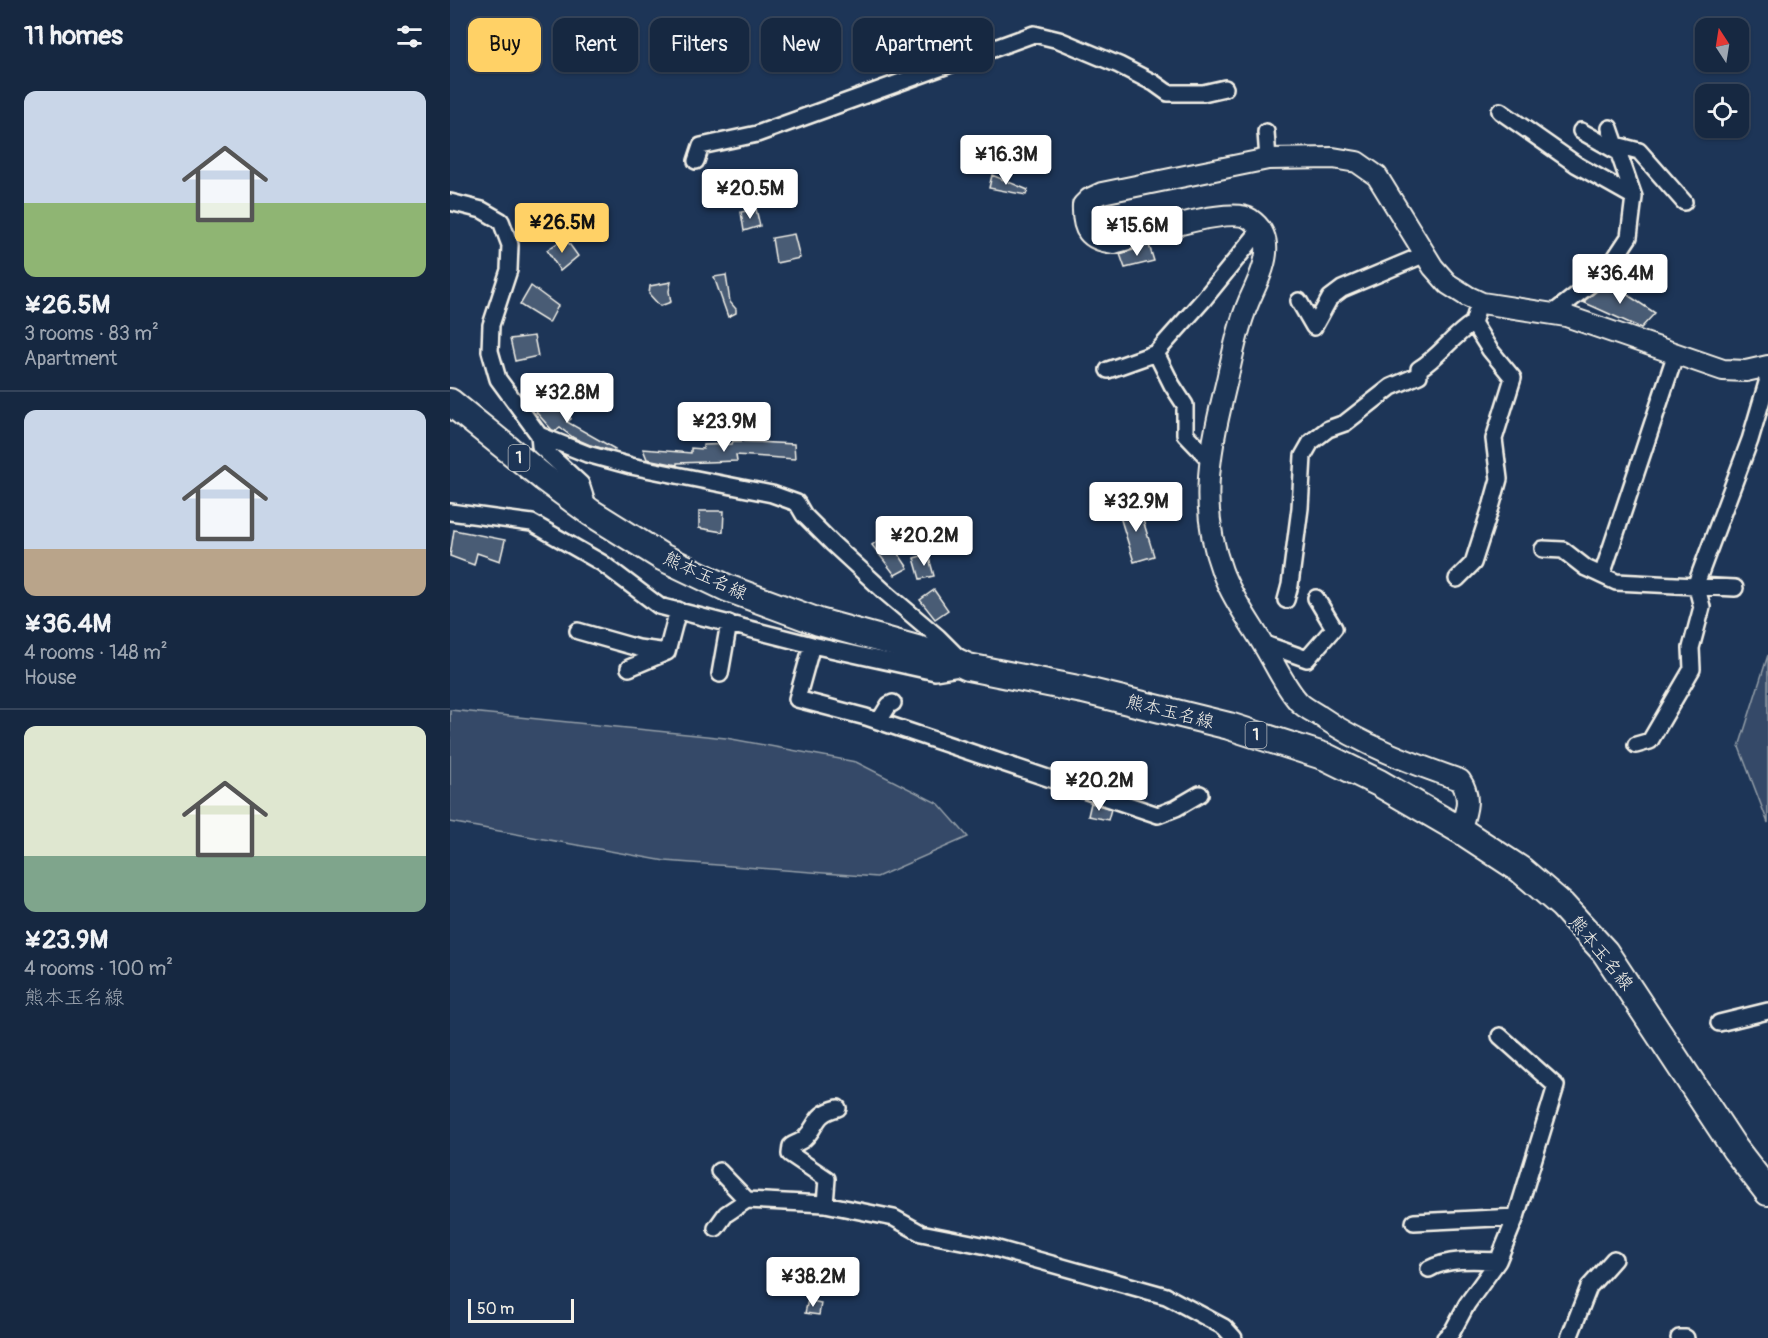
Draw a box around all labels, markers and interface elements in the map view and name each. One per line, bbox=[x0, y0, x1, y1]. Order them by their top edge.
chip: Buy bbox=[468, 18, 541, 72]
chip: Rent bbox=[553, 18, 638, 72]
chip: Filters bbox=[650, 18, 749, 72]
chip: New bbox=[761, 18, 841, 72]
chip: Apartment bbox=[853, 18, 993, 72]
north arrow bbox=[1695, 18, 1749, 72]
map controls bbox=[1695, 18, 1749, 138]
text: 11 homes bbox=[24, 20, 123, 52]
icon: filters bbox=[393, 20, 426, 53]
button: locate bbox=[1695, 84, 1749, 138]
icon: home bbox=[171, 130, 279, 238]
pin: ¥16.3M bbox=[957, 135, 1055, 186]
text: ¥16.3M bbox=[974, 142, 1038, 167]
pin: ¥20.5M bbox=[701, 169, 799, 220]
text: ¥20.5M bbox=[716, 176, 784, 201]
pin: ¥26.5M bbox=[513, 203, 611, 254]
pin: ¥15.6M bbox=[1088, 206, 1186, 257]
text: ¥26.5M bbox=[529, 210, 595, 235]
text: ¥15.6M bbox=[1106, 213, 1168, 238]
pin: ¥36.4M bbox=[1571, 254, 1669, 305]
text: ¥36.4M bbox=[1586, 261, 1654, 286]
text: ¥26.5M bbox=[24, 289, 110, 321]
text: 3 rooms · 83 m² bbox=[24, 321, 159, 346]
text: Apartment bbox=[24, 346, 117, 371]
pin: ¥32.8M bbox=[518, 373, 616, 424]
text: ¥32.8M bbox=[534, 380, 600, 405]
pin: ¥23.9M bbox=[675, 402, 773, 453]
text: ¥23.9M bbox=[692, 409, 756, 434]
road number: 1 bbox=[508, 445, 530, 471]
icon: home bbox=[171, 449, 279, 557]
pin: ¥32.9M bbox=[1087, 482, 1185, 533]
text: ¥32.9M bbox=[1103, 489, 1169, 514]
pin: ¥20.2M bbox=[875, 516, 973, 567]
text: ¥20.2M bbox=[890, 523, 958, 548]
street label: 熊本玉名線 bbox=[659, 547, 751, 605]
text: ¥36.4M bbox=[24, 608, 111, 640]
text: 4 rooms · 148 m² bbox=[24, 640, 168, 665]
text: House bbox=[24, 665, 76, 690]
street label: 熊本玉名線 bbox=[1124, 690, 1216, 734]
road number: 1 bbox=[1246, 722, 1266, 748]
pin: ¥20.2M bbox=[1050, 761, 1148, 812]
icon: home bbox=[171, 765, 279, 873]
text: ¥20.2M bbox=[1065, 768, 1133, 793]
street label: 熊本玉名線 bbox=[1564, 911, 1638, 995]
text: ¥23.9M bbox=[24, 924, 108, 956]
text: 4 rooms · 100 m² bbox=[24, 956, 173, 981]
text: 熊本玉名線 bbox=[24, 985, 124, 1010]
pin: ¥38.2M bbox=[764, 1257, 862, 1308]
text: ¥38.2M bbox=[780, 1264, 846, 1289]
scale bar bbox=[468, 1296, 574, 1324]
text: 50 m bbox=[477, 1299, 514, 1319]

